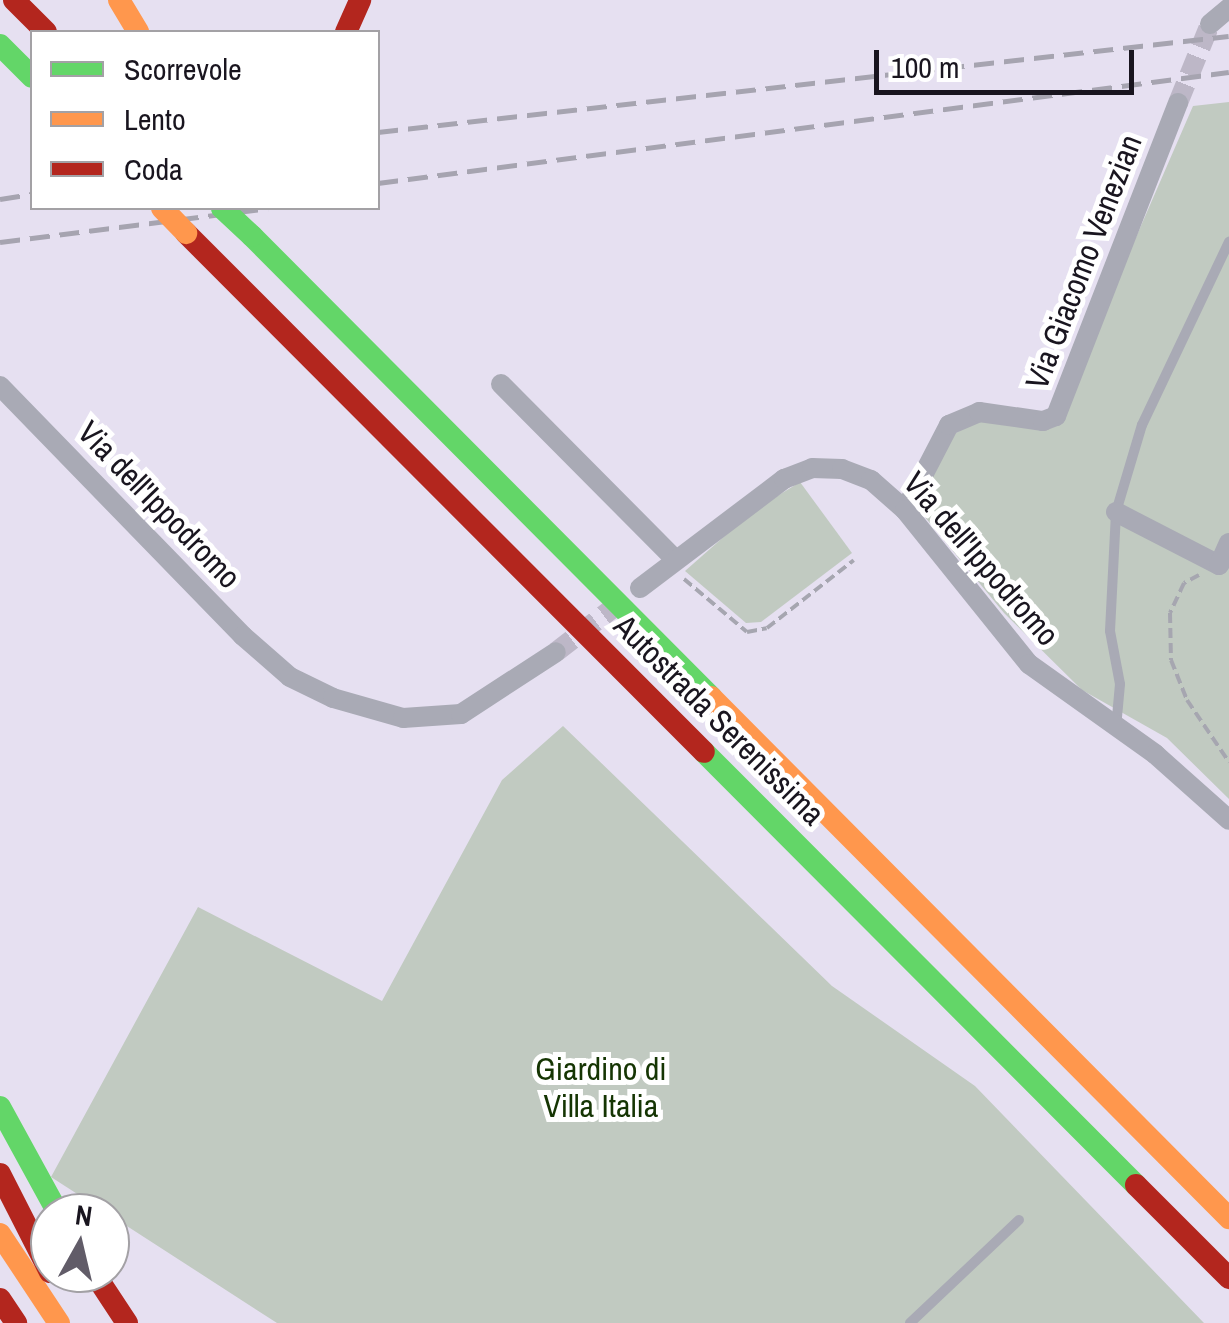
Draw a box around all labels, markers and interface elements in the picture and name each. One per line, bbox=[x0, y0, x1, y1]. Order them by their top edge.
legend bbox=[30, 30, 380, 210]
scale bar bbox=[879, 30, 1139, 92]
text: 100 m bbox=[891, 47, 959, 87]
text: Scorrevole bbox=[124, 49, 242, 89]
text: Lento bbox=[124, 99, 186, 139]
street label: Via Giacomo Venezian bbox=[1018, 129, 1150, 395]
text: Coda bbox=[124, 149, 183, 189]
street label: Via dell'Ippodromo bbox=[70, 413, 248, 597]
street label: Via dell'Ippodromo bbox=[895, 464, 1067, 654]
street label: Autostrada Serenissima bbox=[606, 607, 832, 833]
park label: Giardino di Villa Italia bbox=[535, 1051, 667, 1126]
north arrow bbox=[30, 1193, 130, 1293]
text: N bbox=[73, 1195, 95, 1235]

